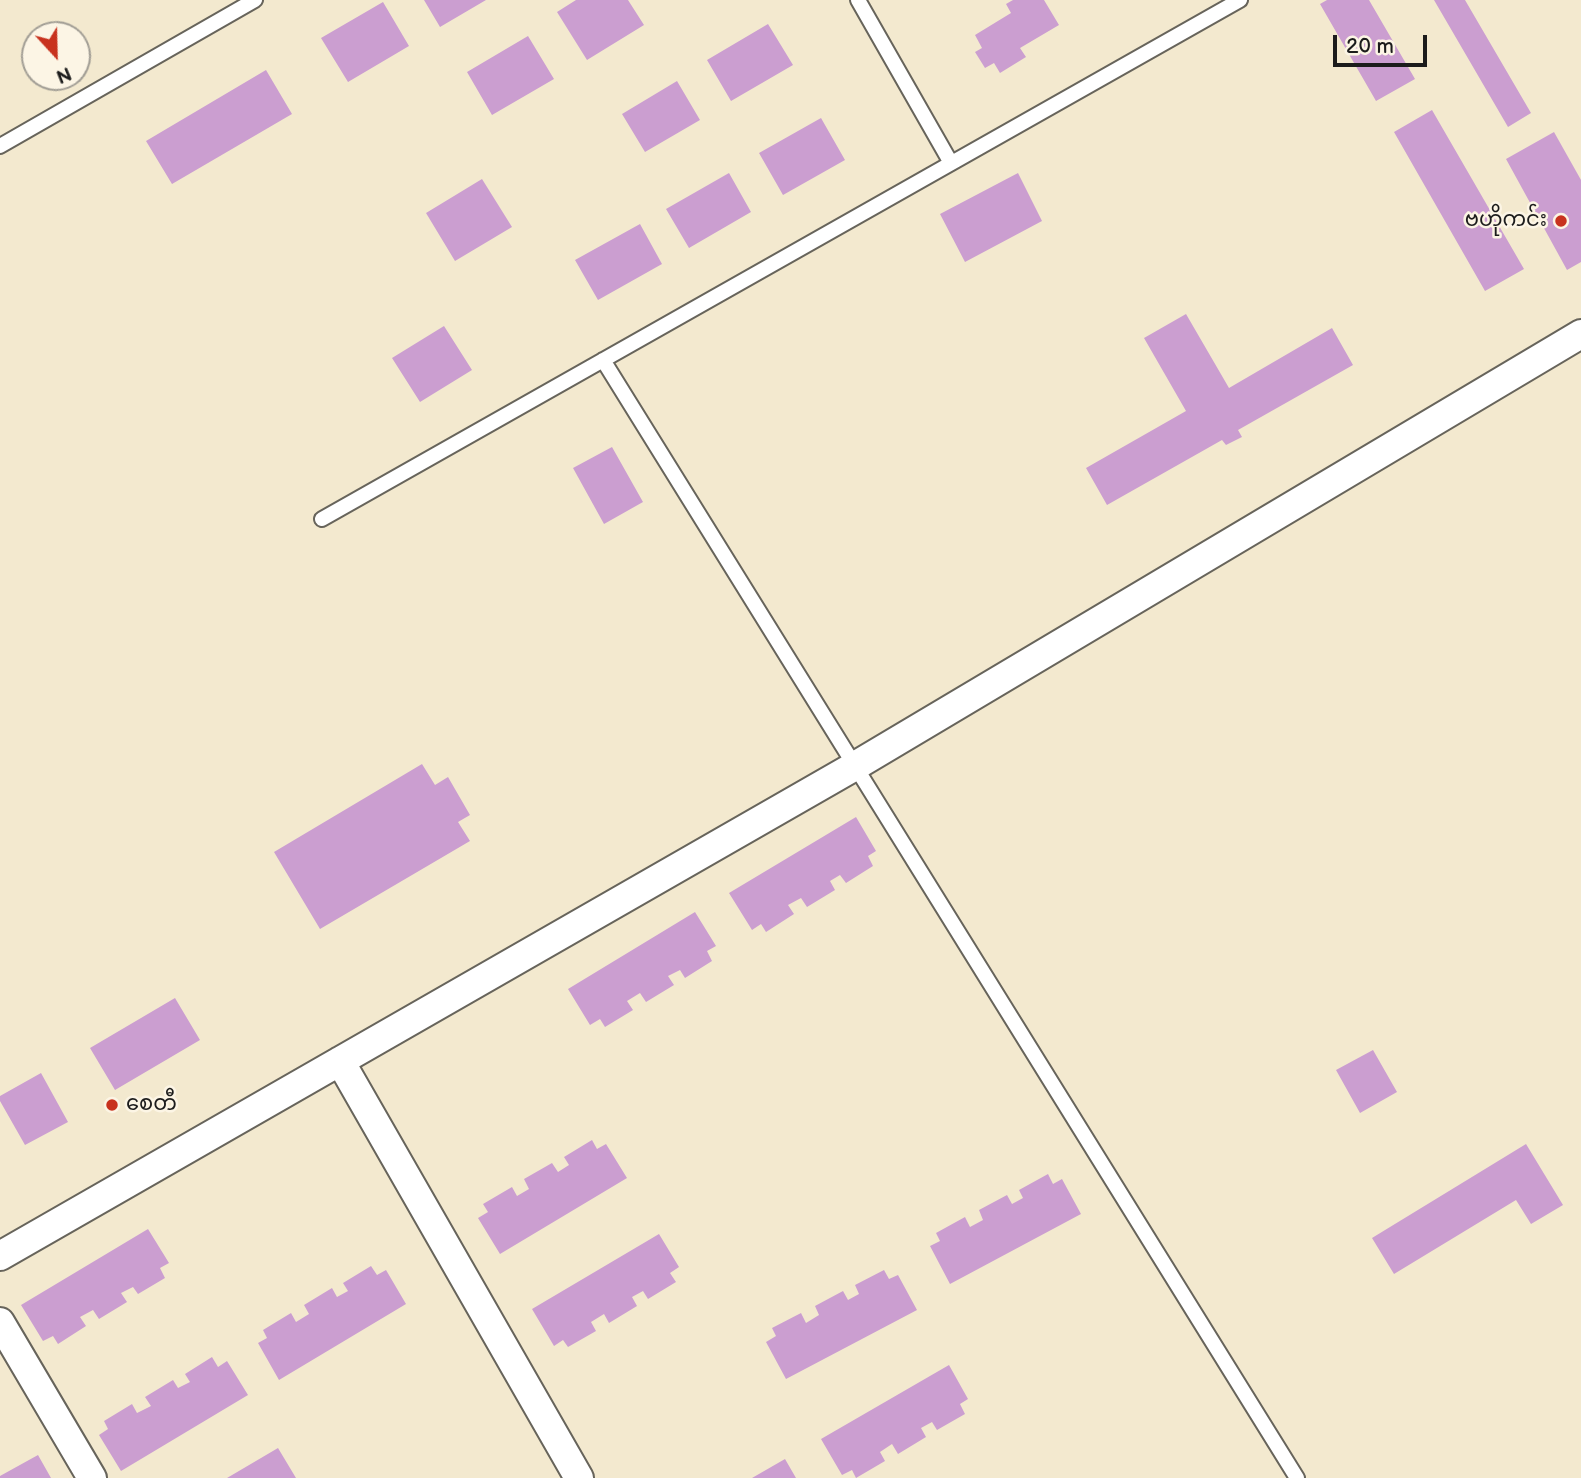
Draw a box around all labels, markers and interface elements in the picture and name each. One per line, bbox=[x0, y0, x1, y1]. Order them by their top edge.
north arrow bbox=[21, 21, 91, 91]
scale bar bbox=[1336, 21, 1430, 65]
text: 20 m bbox=[1346, 34, 1394, 59]
text: N bbox=[52, 61, 74, 87]
place label: ဗဟိုကင်း bbox=[1465, 208, 1547, 234]
marker: ဗဟိုကင်း bbox=[1553, 213, 1569, 229]
place label: စေတီ bbox=[126, 1092, 177, 1118]
marker: စေတီ bbox=[104, 1097, 120, 1113]

